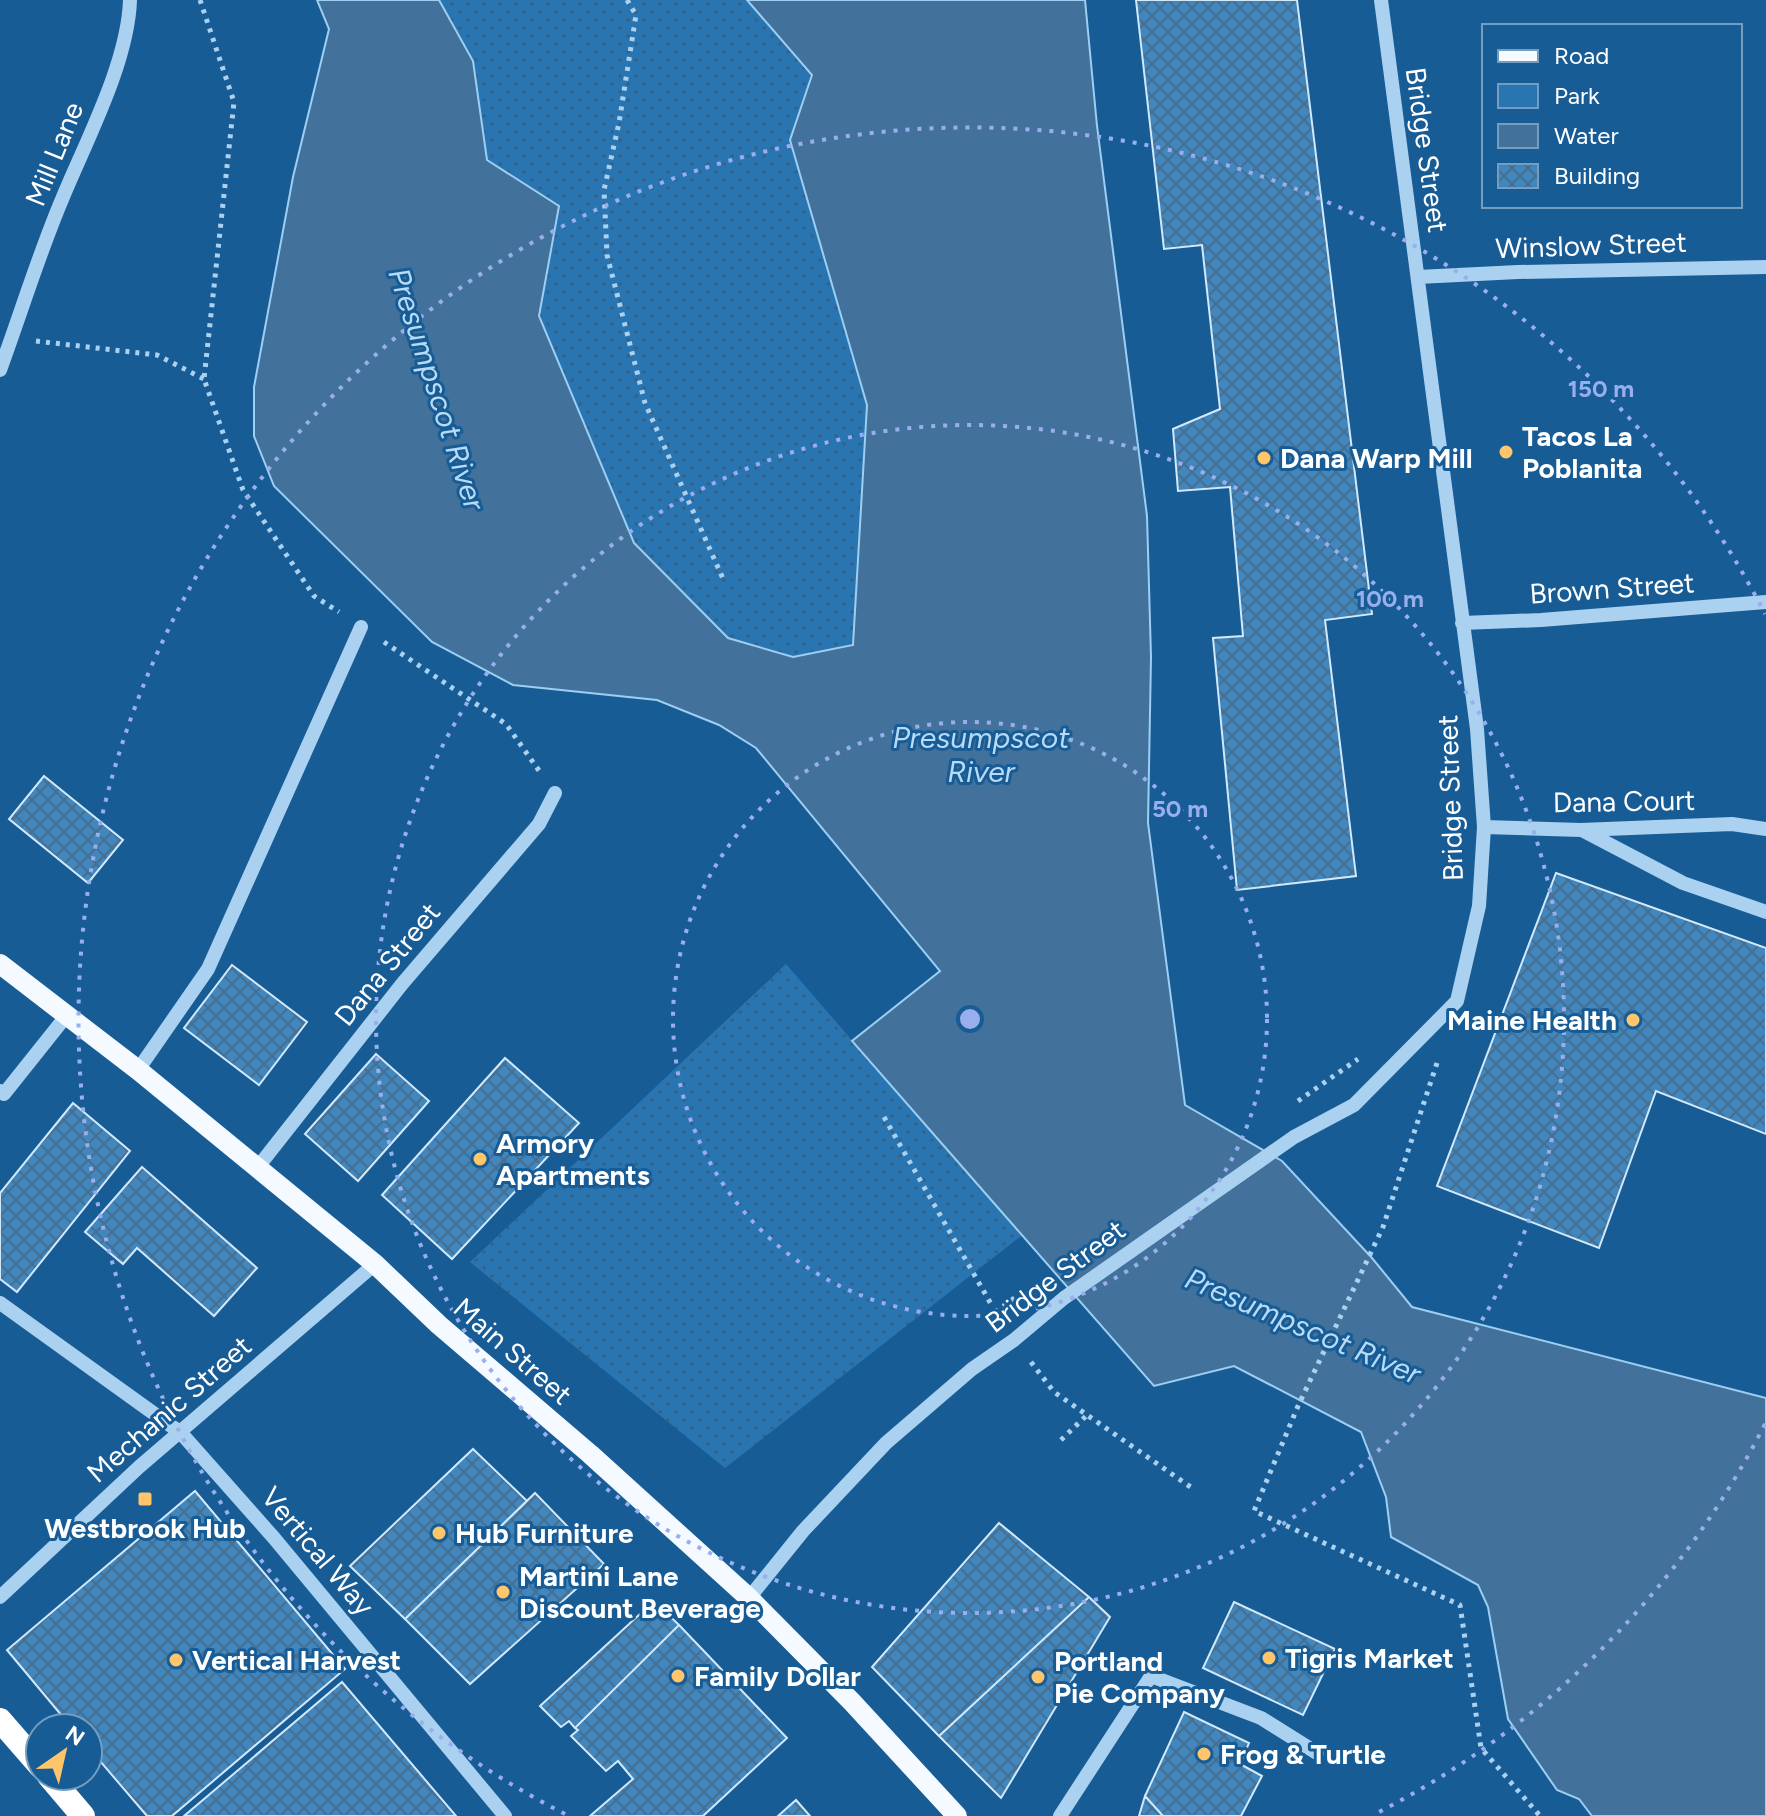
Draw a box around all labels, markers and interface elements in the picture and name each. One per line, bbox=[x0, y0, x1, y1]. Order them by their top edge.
legend bbox=[1482, 24, 1742, 208]
text: Road bbox=[1554, 41, 1609, 70]
street label: Bridge Street bbox=[1399, 65, 1455, 235]
text: Park bbox=[1554, 81, 1600, 110]
street label: Mill Lane bbox=[18, 97, 90, 211]
text: Water bbox=[1554, 121, 1619, 150]
text: Building bbox=[1554, 161, 1640, 190]
street label: Winslow Street bbox=[1495, 225, 1687, 265]
water label: Presumpscot River bbox=[380, 263, 494, 516]
text: 150 m bbox=[1568, 374, 1634, 403]
place label: Tacos La Poblanita bbox=[1522, 419, 1643, 485]
place label: Dana Warp Mill bbox=[1280, 441, 1473, 475]
marker: Tacos La Poblanita bbox=[1497, 443, 1515, 461]
marker: Dana Warp Mill bbox=[1255, 449, 1273, 467]
street label: Brown Street bbox=[1528, 565, 1696, 611]
text: 100 m bbox=[1356, 584, 1424, 613]
street label: Bridge Street bbox=[1430, 714, 1470, 882]
water label: Presumpscot River bbox=[892, 719, 1070, 790]
street label: Dana Court bbox=[1552, 783, 1696, 819]
text: 50 m bbox=[1152, 794, 1208, 823]
street label: Dana Street bbox=[327, 895, 447, 1033]
place label: Maine Health bbox=[1447, 1003, 1617, 1037]
centre of rings bbox=[956, 1005, 984, 1033]
marker: Maine Health bbox=[1624, 1011, 1642, 1029]
place label: Armory Apartments bbox=[496, 1126, 650, 1192]
marker: Armory Apartments bbox=[471, 1150, 489, 1168]
street label: Bridge Street bbox=[978, 1212, 1132, 1340]
water label: Presumpscot River bbox=[1180, 1260, 1428, 1393]
street label: Main Street bbox=[447, 1290, 579, 1412]
street label: Mechanic Street bbox=[80, 1328, 258, 1490]
street label: Vertical Way bbox=[254, 1480, 382, 1622]
marker: Westbrook Hub bbox=[136, 1490, 154, 1508]
place label: Westbrook Hub bbox=[44, 1511, 246, 1545]
place label: Hub Furniture bbox=[455, 1516, 634, 1550]
marker: Hub Furniture bbox=[430, 1524, 448, 1542]
place label: Martini Lane Discount Beverage bbox=[519, 1559, 761, 1625]
marker: Martini Lane Discount Beverage bbox=[494, 1583, 512, 1601]
place label: Tigris Market bbox=[1285, 1641, 1454, 1675]
place label: Vertical Harvest bbox=[192, 1643, 401, 1677]
place label: Portland Pie Company bbox=[1054, 1644, 1226, 1710]
marker: Tigris Market bbox=[1260, 1649, 1278, 1667]
marker: Vertical Harvest bbox=[167, 1651, 185, 1669]
place label: Family Dollar bbox=[694, 1659, 861, 1693]
marker: Family Dollar bbox=[669, 1667, 687, 1685]
marker: Portland Pie Company bbox=[1029, 1668, 1047, 1686]
north arrow bbox=[24, 1712, 104, 1792]
text: N bbox=[60, 1720, 90, 1752]
place label: Frog & Turtle bbox=[1220, 1737, 1386, 1771]
marker: Frog & Turtle bbox=[1195, 1745, 1213, 1763]

